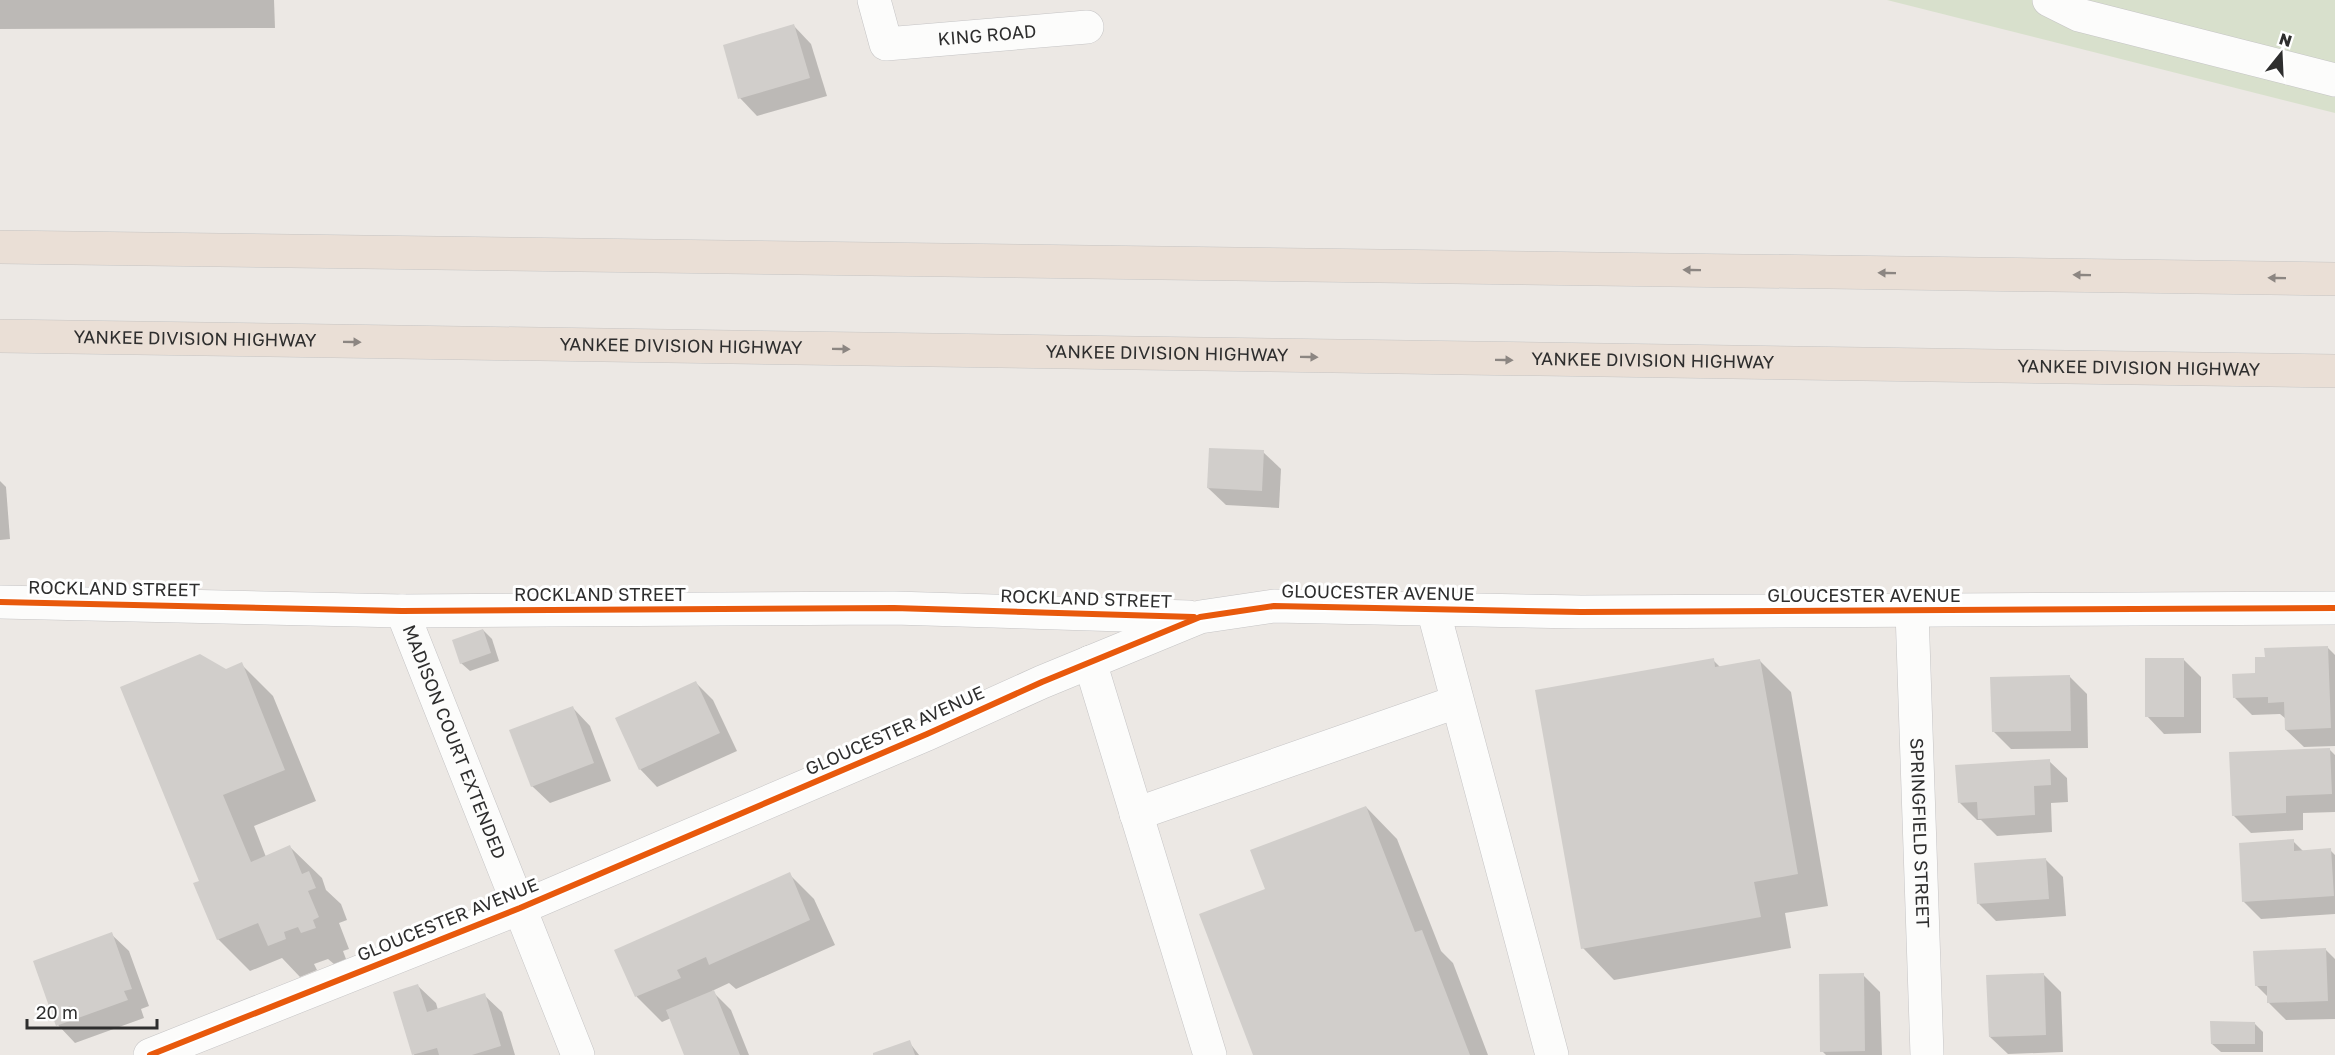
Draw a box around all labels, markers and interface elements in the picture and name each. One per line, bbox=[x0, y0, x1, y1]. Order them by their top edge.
street label: KING ROAD bbox=[937, 19, 1037, 50]
north arrow bbox=[2251, 24, 2311, 84]
text: N bbox=[2277, 28, 2295, 51]
one-way arrow bbox=[1682, 265, 1701, 275]
one-way arrow bbox=[1877, 268, 1896, 277]
one-way arrow bbox=[2072, 270, 2091, 280]
one-way arrow bbox=[2267, 273, 2286, 283]
street label: YANKEE DIVISION HIGHWAY bbox=[73, 325, 317, 351]
street label: YANKEE DIVISION HIGHWAY bbox=[559, 332, 803, 358]
one-way arrow bbox=[343, 337, 362, 347]
street label: YANKEE DIVISION HIGHWAY bbox=[1045, 340, 1289, 365]
one-way arrow bbox=[832, 344, 851, 354]
street label: YANKEE DIVISION HIGHWAY bbox=[1531, 347, 1775, 373]
one-way arrow bbox=[1300, 352, 1319, 361]
street label: YANKEE DIVISION HIGHWAY bbox=[2017, 354, 2261, 380]
one-way arrow bbox=[1495, 355, 1514, 364]
street label: ROCKLAND STREET bbox=[28, 576, 200, 600]
street label: GLOUCESTER AVENUE bbox=[1281, 579, 1475, 605]
street label: ROCKLAND STREET bbox=[514, 583, 686, 605]
street label: ROCKLAND STREET bbox=[1000, 584, 1172, 612]
street label: GLOUCESTER AVENUE bbox=[1767, 584, 1961, 606]
street label: MADISON COURT EXTENDED bbox=[399, 621, 511, 862]
street label: GLOUCESTER AVENUE bbox=[802, 681, 987, 779]
street label: SPRINGFIELD STREET bbox=[1906, 737, 1935, 928]
street label: GLOUCESTER AVENUE bbox=[354, 873, 541, 966]
scale bar bbox=[27, 992, 158, 1030]
text: 20 m bbox=[36, 1001, 78, 1023]

